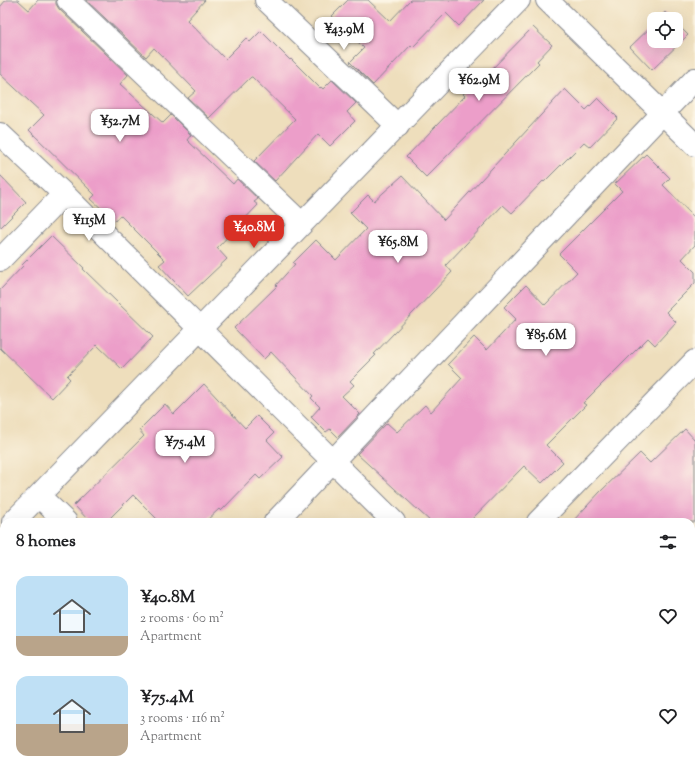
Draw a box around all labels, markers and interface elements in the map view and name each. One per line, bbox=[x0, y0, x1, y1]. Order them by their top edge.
map controls bbox=[647, 12, 683, 48]
button: locate bbox=[647, 12, 683, 48]
pin: ¥43.9M bbox=[311, 17, 377, 51]
text: ¥43.9M bbox=[324, 21, 364, 39]
pin: ¥62.9M bbox=[446, 68, 512, 102]
text: ¥62.9M bbox=[458, 72, 500, 90]
pin: ¥52.7M bbox=[87, 109, 153, 143]
text: ¥52.7M bbox=[100, 113, 140, 131]
pin: ¥115M bbox=[61, 208, 117, 242]
text: ¥115M bbox=[72, 212, 106, 230]
pin: ¥40.8M bbox=[221, 215, 287, 249]
text: ¥40.8M bbox=[233, 219, 275, 237]
pin: ¥65.8M bbox=[365, 230, 431, 264]
text: ¥65.8M bbox=[377, 234, 419, 252]
pin: ¥85.6M bbox=[513, 323, 579, 357]
text: ¥85.6M bbox=[525, 327, 567, 345]
pin: ¥75.4M bbox=[152, 430, 218, 464]
text: ¥75.4M bbox=[164, 434, 206, 452]
text: 8 homes bbox=[16, 530, 76, 554]
icon: filters bbox=[657, 531, 679, 553]
text: ¥40.8M bbox=[140, 586, 195, 610]
icon: home bbox=[48, 592, 96, 640]
icon: heart bbox=[657, 605, 679, 627]
text: 2 rooms · 60 m² bbox=[140, 610, 224, 628]
text: Apartment bbox=[140, 628, 201, 646]
text: ¥75.4M bbox=[140, 686, 194, 710]
icon: home bbox=[48, 692, 96, 740]
icon: heart bbox=[657, 705, 679, 727]
text: 3 rooms · 116 m² bbox=[140, 710, 225, 728]
text: Apartment bbox=[140, 728, 201, 746]

